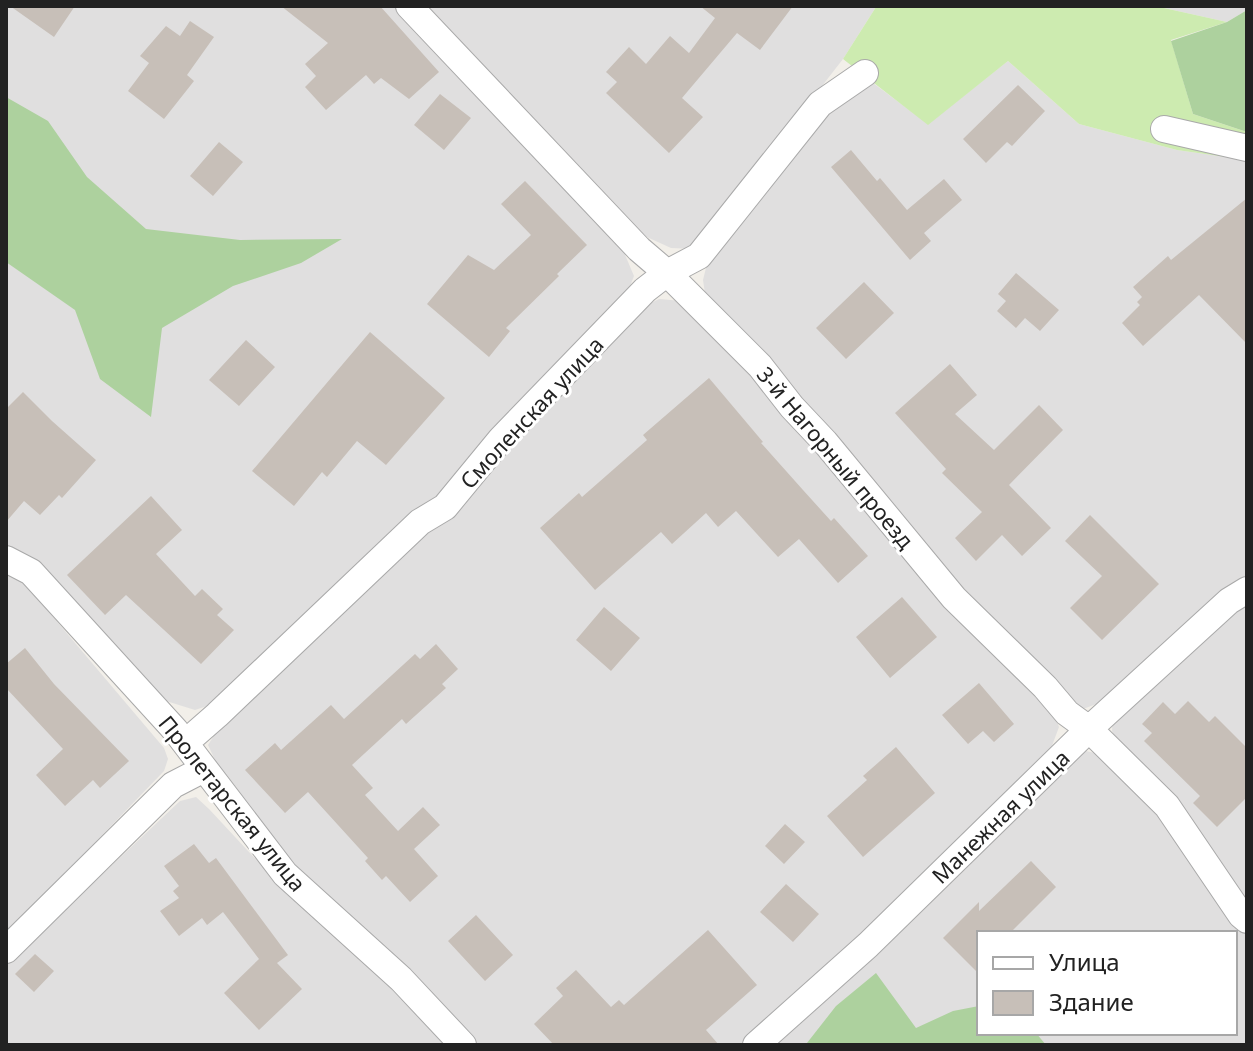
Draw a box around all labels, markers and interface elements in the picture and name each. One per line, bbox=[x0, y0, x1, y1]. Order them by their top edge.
street label: Смоленская улица bbox=[453, 329, 609, 495]
street label: 3-й Нагорный проезд bbox=[751, 360, 922, 555]
street label: Пролетарская улица bbox=[153, 709, 313, 897]
street label: Манежная улица bbox=[925, 742, 1075, 890]
legend bbox=[977, 931, 1237, 1035]
text: Улица bbox=[1049, 945, 1120, 978]
text: Здание bbox=[1049, 985, 1134, 1018]

